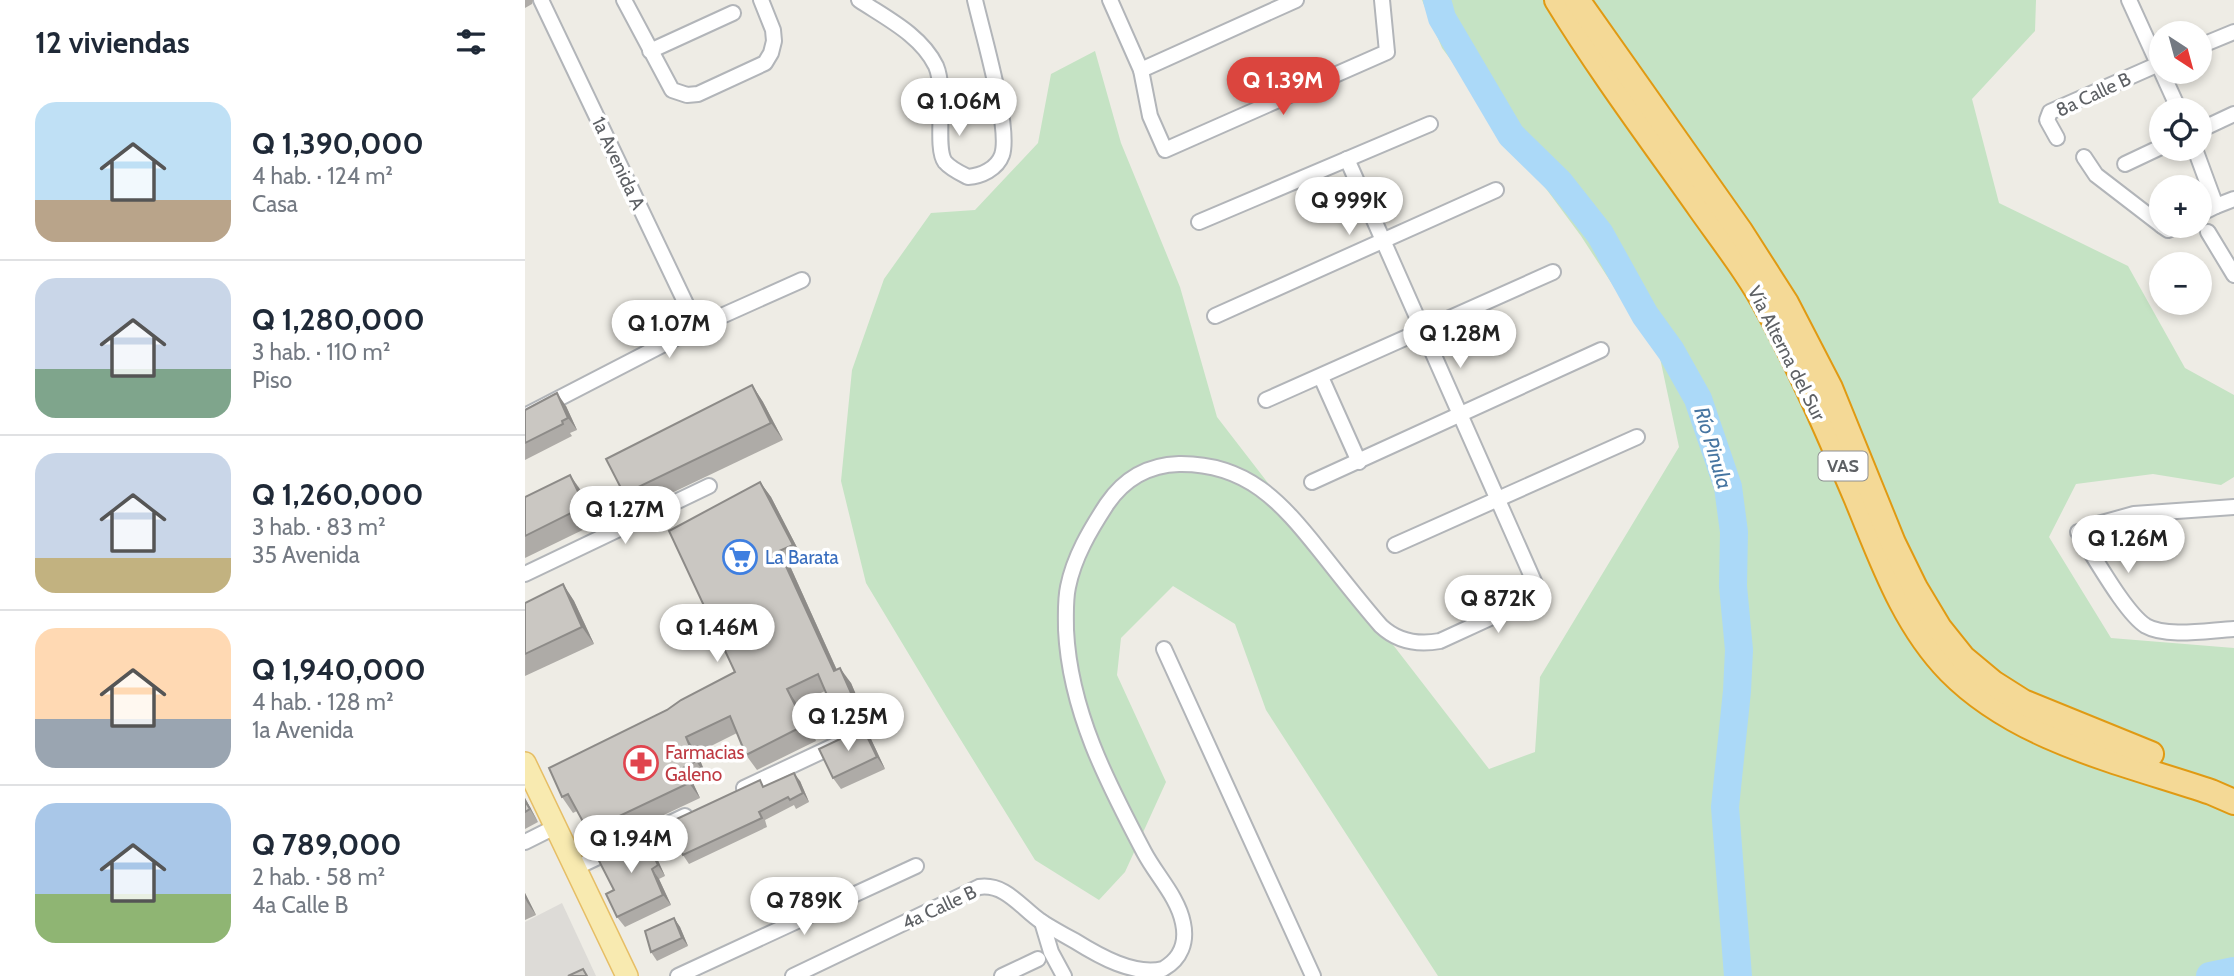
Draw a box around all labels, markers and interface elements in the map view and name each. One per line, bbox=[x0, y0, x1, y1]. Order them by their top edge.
north arrow bbox=[2149, 21, 2212, 84]
map controls bbox=[2149, 21, 2212, 315]
icon: filters bbox=[452, 23, 490, 61]
text: 12 viviendas bbox=[35, 24, 190, 61]
pin: Q 1.39M bbox=[1218, 58, 1348, 117]
text: Q 1.39M bbox=[1243, 66, 1323, 94]
street label: 8a Calle B bbox=[2052, 67, 2134, 122]
pin: Q 1.06M bbox=[894, 78, 1024, 138]
text: Q 1.06M bbox=[917, 87, 1001, 115]
button: locate bbox=[2149, 98, 2212, 161]
street label: 1a Avenida A bbox=[587, 113, 650, 214]
text: Q 1,390,000 bbox=[252, 125, 424, 162]
icon: home bbox=[91, 130, 175, 214]
text: 4 hab. · 124 m² bbox=[252, 162, 393, 190]
button: + bbox=[2149, 175, 2212, 238]
pin: Q 999K bbox=[1292, 177, 1406, 237]
text: Q 999K bbox=[1311, 186, 1387, 214]
text: Casa bbox=[252, 190, 298, 218]
button: − bbox=[2149, 252, 2212, 315]
street label: Vía Alterna del Sur bbox=[1743, 282, 1830, 424]
pin: Q 1.07M bbox=[604, 300, 734, 360]
text: Q 1,280,000 bbox=[252, 301, 425, 338]
icon: home bbox=[91, 306, 175, 390]
text: Q 1.07M bbox=[628, 309, 710, 337]
pin: Q 1.28M bbox=[1395, 310, 1525, 370]
text: Q 1.28M bbox=[1419, 319, 1501, 347]
text: 3 hab. · 110 m² bbox=[252, 338, 390, 366]
text: Piso bbox=[252, 366, 292, 394]
water label: Río Pinula bbox=[1689, 404, 1738, 492]
road number: VAS bbox=[1819, 452, 1867, 480]
text: Q 1,260,000 bbox=[252, 476, 423, 513]
icon: home bbox=[91, 481, 175, 565]
pin: Q 1.27M bbox=[560, 486, 690, 546]
text: Q 1.27M bbox=[586, 495, 664, 523]
text: 3 hab. · 83 m² bbox=[252, 513, 386, 541]
pin: Q 1.26M bbox=[2063, 516, 2193, 575]
text: Q 1.26M bbox=[2088, 524, 2168, 552]
supermarket icon: La Barata bbox=[721, 538, 759, 576]
text: 35 Avenida bbox=[252, 541, 360, 569]
place label: La Barata bbox=[765, 546, 839, 569]
pin: Q 872K bbox=[1441, 576, 1555, 635]
text: Q 872K bbox=[1461, 584, 1535, 612]
pin: Q 1.46M bbox=[652, 604, 782, 664]
text: Q 1.46M bbox=[676, 613, 758, 641]
text: Q 1,940,000 bbox=[252, 651, 426, 688]
icon: home bbox=[91, 656, 175, 740]
text: 4 hab. · 128 m² bbox=[252, 688, 394, 716]
pin: Q 1.25M bbox=[783, 694, 913, 753]
text: Q 1.25M bbox=[808, 702, 888, 730]
text: 1a Avenida bbox=[252, 716, 354, 744]
place label: Farmacias Galeno bbox=[665, 741, 745, 786]
pharmacy icon: Farmacias Galeno bbox=[622, 744, 660, 782]
pin: Q 1.94M bbox=[566, 816, 696, 875]
text: Q 1.94M bbox=[590, 824, 672, 852]
text: Q 789,000 bbox=[252, 826, 402, 863]
icon: home bbox=[91, 831, 175, 915]
text: 2 hab. · 58 m² bbox=[252, 863, 385, 891]
pin: Q 789K bbox=[747, 878, 861, 937]
street label: 4a Calle B bbox=[898, 880, 980, 935]
text: Q 789K bbox=[766, 886, 842, 914]
text: 4a Calle B bbox=[252, 891, 348, 919]

